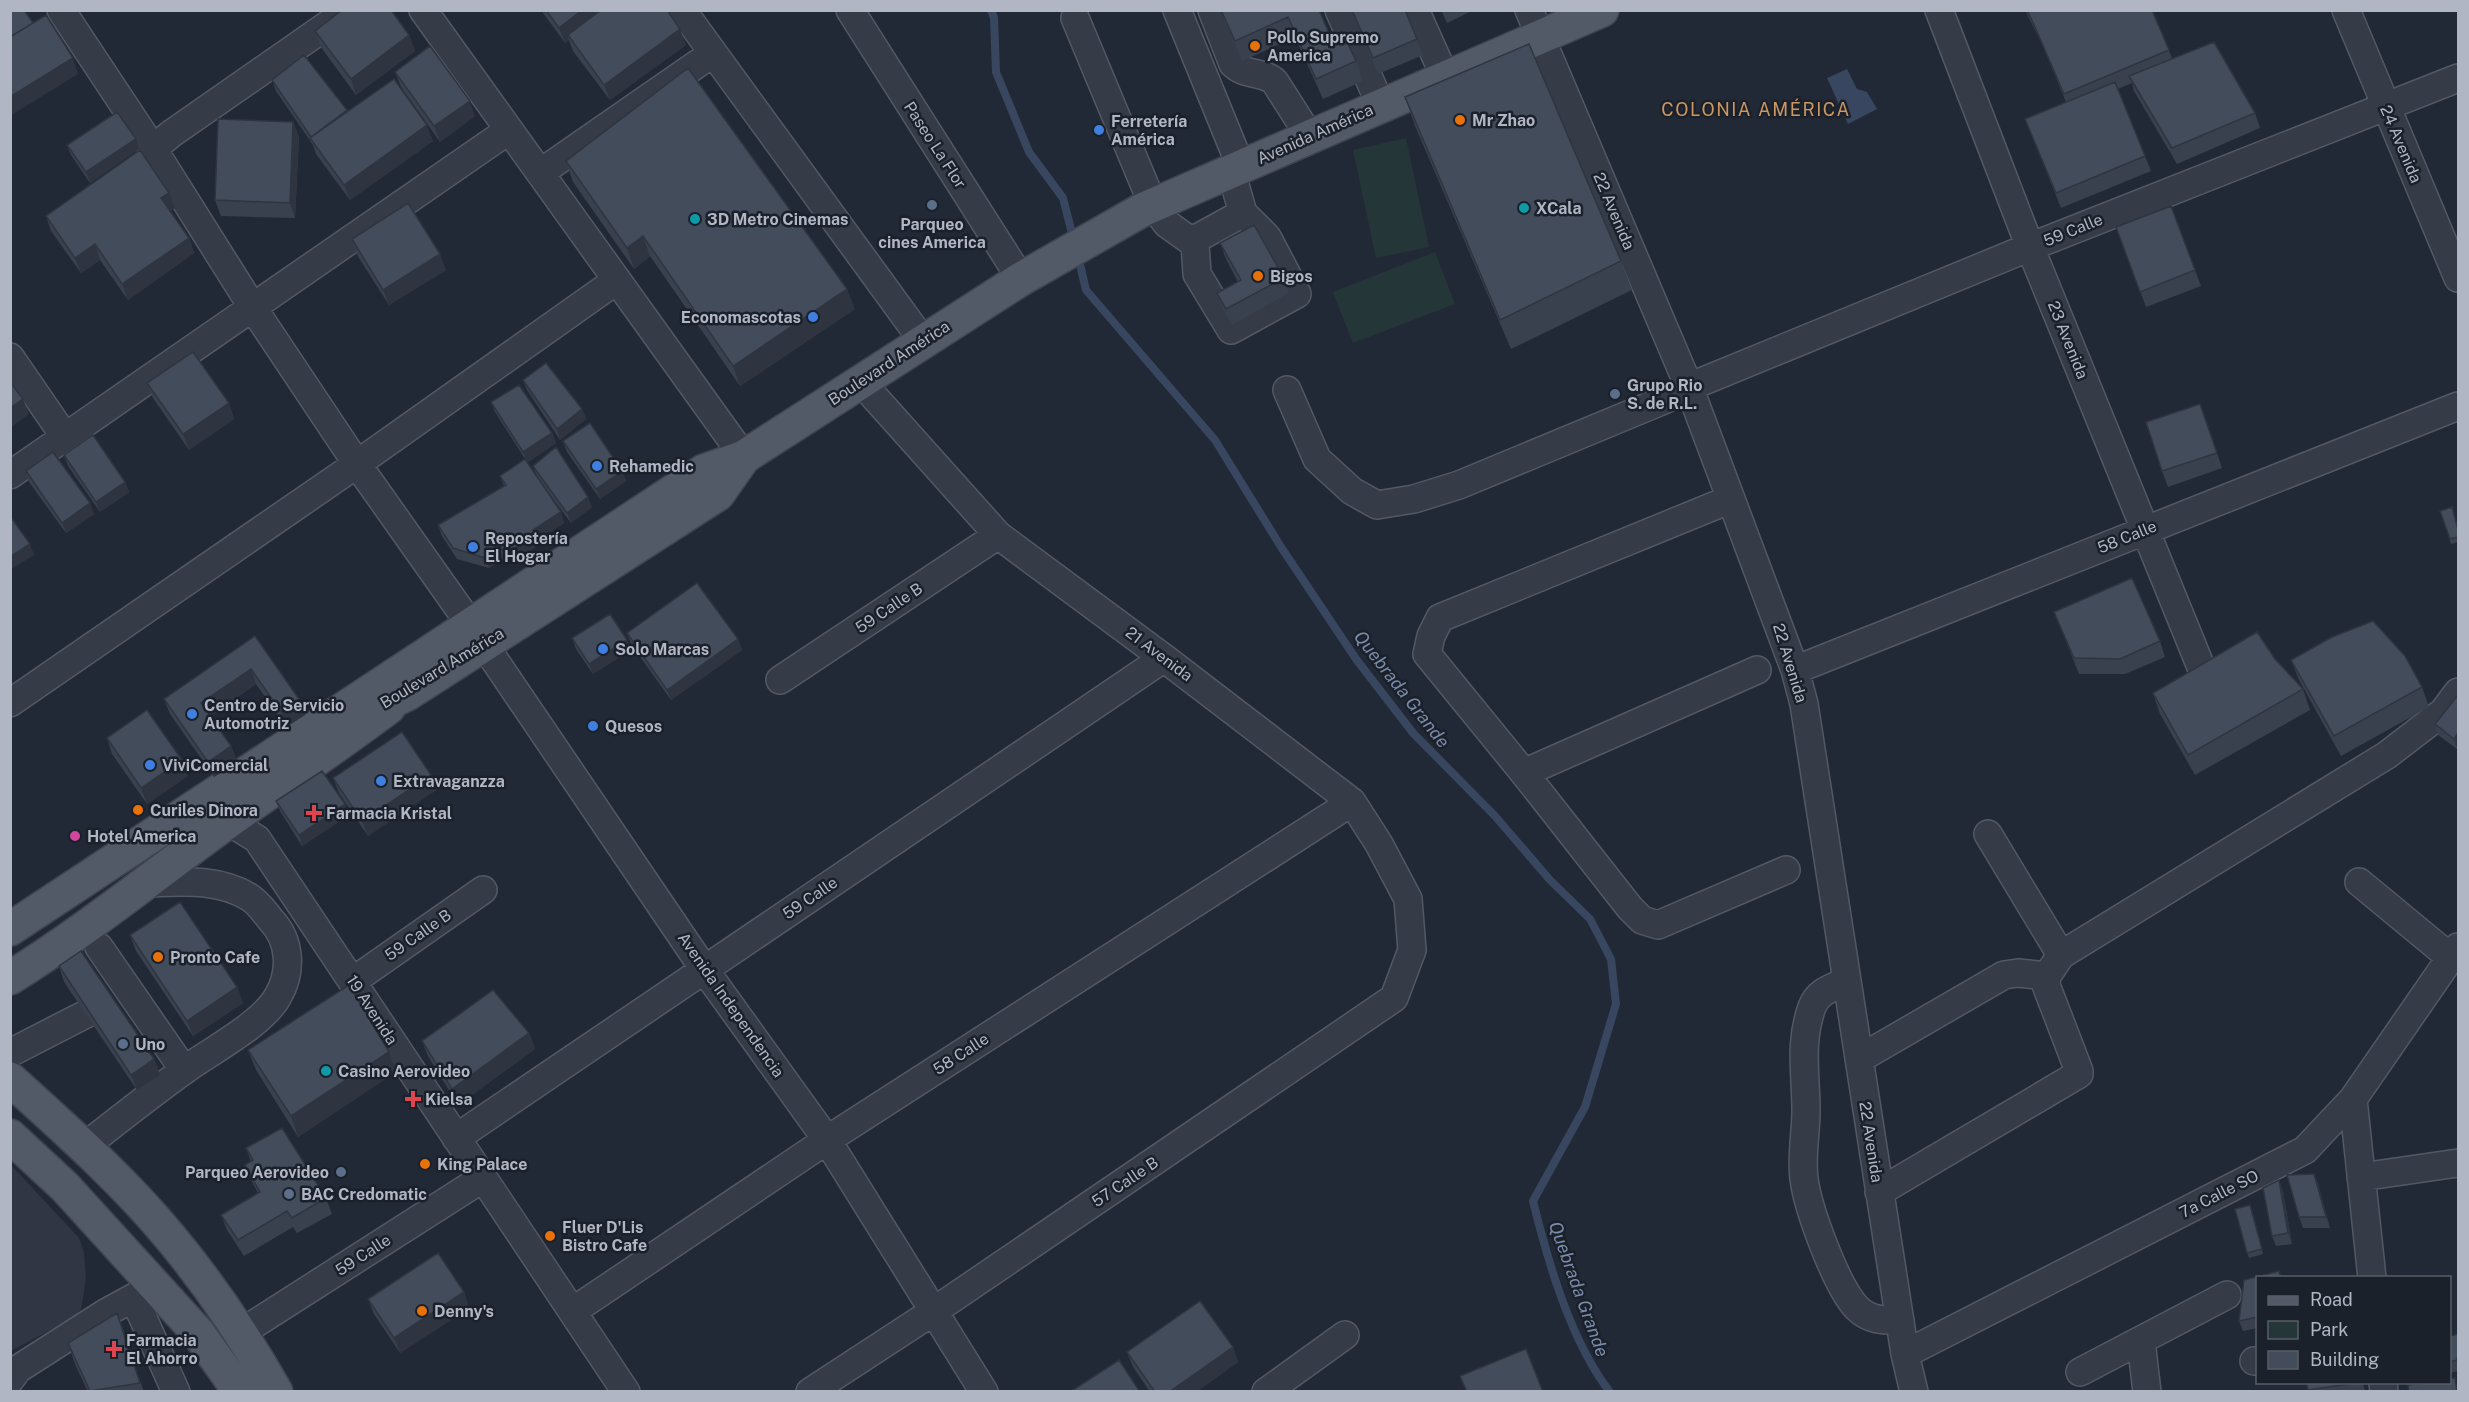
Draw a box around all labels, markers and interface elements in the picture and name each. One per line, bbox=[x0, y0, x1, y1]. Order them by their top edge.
place label: Pollo Supremo America bbox=[1267, 28, 1379, 65]
marker: Pollo Supremo America bbox=[1248, 39, 1262, 53]
street label: Paseo La Flor bbox=[900, 98, 970, 192]
district label: COLONIA AMÉRICA bbox=[1661, 98, 1851, 120]
street label: Avenida América bbox=[1254, 100, 1376, 168]
street label: 24 Avenida bbox=[2376, 102, 2426, 186]
place label: Mr Zhao bbox=[1472, 111, 1535, 130]
place label: Ferretería América bbox=[1111, 112, 1187, 149]
marker: Mr Zhao bbox=[1453, 113, 1467, 127]
marker: Ferretería América bbox=[1092, 123, 1106, 137]
street label: 22 Avenida bbox=[1589, 170, 1639, 252]
marker: Parqueo cines America bbox=[925, 198, 939, 212]
place label: XCala bbox=[1536, 199, 1581, 218]
marker: XCala bbox=[1517, 201, 1531, 215]
place label: 3D Metro Cinemas bbox=[707, 210, 848, 229]
street label: 59 Calle bbox=[2041, 210, 2105, 250]
marker: 3D Metro Cinemas bbox=[688, 212, 702, 226]
place label: Parqueo cines America bbox=[878, 215, 986, 252]
place label: Bigos bbox=[1270, 267, 1313, 286]
marker: Bigos bbox=[1251, 269, 1265, 283]
street label: 23 Avenida bbox=[2044, 298, 2092, 382]
place label: Economascotas bbox=[681, 308, 801, 327]
marker: Economascotas bbox=[806, 310, 820, 324]
street label: Boulevard América bbox=[825, 317, 953, 409]
place label: Grupo Rio S. de R.L. bbox=[1627, 376, 1702, 413]
marker: Grupo Rio S. de R.L. bbox=[1608, 387, 1622, 401]
place label: Rehamedic bbox=[609, 457, 694, 476]
marker: Rehamedic bbox=[590, 459, 604, 473]
street label: 58 Calle bbox=[2095, 517, 2159, 557]
place label: Repostería El Hogar bbox=[485, 529, 568, 566]
marker: Repostería El Hogar bbox=[466, 540, 480, 554]
street label: 59 Calle B bbox=[852, 579, 926, 637]
street label: 22 Avenida bbox=[1769, 621, 1811, 705]
street label: 21 Avenida bbox=[1122, 623, 1196, 685]
street label: Boulevard América bbox=[377, 624, 507, 712]
water label: Quebrada Grande bbox=[1350, 626, 1454, 752]
place label: Solo Marcas bbox=[615, 640, 709, 659]
marker: Solo Marcas bbox=[596, 642, 610, 656]
place label: Centro de Servicio Automotriz bbox=[204, 696, 344, 733]
marker: Centro de Servicio Automotriz bbox=[185, 707, 199, 721]
place label: Quesos bbox=[605, 717, 662, 736]
marker: Quesos bbox=[586, 719, 600, 733]
place label: ViviComercial bbox=[162, 756, 268, 775]
marker: ViviComercial bbox=[143, 758, 157, 772]
place label: Extravaganzza bbox=[393, 772, 505, 791]
marker: Extravaganzza bbox=[374, 774, 388, 788]
place label: Curiles Dinora bbox=[150, 801, 258, 820]
marker: Curiles Dinora bbox=[131, 803, 145, 817]
place label: Farmacia Kristal bbox=[326, 804, 452, 823]
marker: Farmacia Kristal bbox=[307, 806, 321, 820]
place label: Hotel America bbox=[87, 827, 196, 846]
marker: Hotel America bbox=[68, 829, 82, 843]
street label: 59 Calle bbox=[779, 873, 841, 923]
street label: 59 Calle B bbox=[381, 905, 455, 965]
street label: Avenida Independencia bbox=[674, 929, 788, 1081]
place label: Pronto Cafe bbox=[170, 948, 260, 967]
marker: Pronto Cafe bbox=[151, 950, 165, 964]
street label: 19 Avenida bbox=[342, 972, 402, 1048]
street label: 58 Calle bbox=[930, 1029, 992, 1079]
place label: Uno bbox=[135, 1035, 165, 1054]
marker: Uno bbox=[116, 1037, 130, 1051]
place label: Casino Aerovideo bbox=[338, 1062, 470, 1081]
marker: Casino Aerovideo bbox=[319, 1064, 333, 1078]
place label: Kielsa bbox=[425, 1090, 473, 1109]
marker: Kielsa bbox=[406, 1092, 420, 1106]
street label: 22 Avenida bbox=[1855, 1100, 1887, 1184]
street label: 57 Calle B bbox=[1088, 1153, 1162, 1211]
place label: King Palace bbox=[437, 1155, 527, 1174]
marker: King Palace bbox=[418, 1157, 432, 1171]
place label: Parqueo Aerovideo bbox=[185, 1163, 329, 1182]
marker: Parqueo Aerovideo bbox=[334, 1165, 348, 1179]
street label: 7a Calle SO bbox=[2176, 1166, 2262, 1222]
place label: BAC Credomatic bbox=[301, 1185, 427, 1204]
marker: BAC Credomatic bbox=[282, 1187, 296, 1201]
place label: Fluer D'Lis Bistro Cafe bbox=[562, 1218, 647, 1255]
water label: Quebrada Grande bbox=[1545, 1218, 1613, 1360]
marker: Fluer D'Lis Bistro Cafe bbox=[543, 1229, 557, 1243]
street label: 59 Calle bbox=[332, 1230, 394, 1280]
legend bbox=[2256, 1276, 2451, 1384]
text: Road bbox=[2310, 1289, 2353, 1310]
place label: Denny's bbox=[434, 1302, 494, 1321]
marker: Denny's bbox=[415, 1304, 429, 1318]
text: Park bbox=[2310, 1319, 2348, 1340]
place label: Farmacia El Ahorro bbox=[126, 1331, 198, 1368]
marker: Farmacia El Ahorro bbox=[107, 1342, 121, 1356]
text: Building bbox=[2310, 1349, 2379, 1370]

